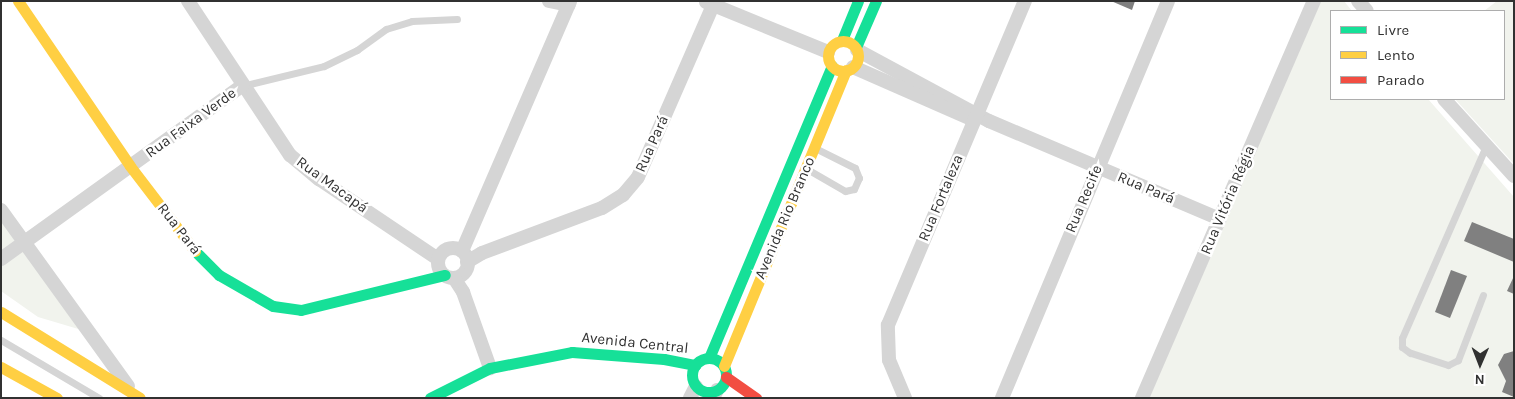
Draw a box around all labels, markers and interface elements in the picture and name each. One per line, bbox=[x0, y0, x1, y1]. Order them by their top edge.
legend bbox=[1330, 10, 1505, 100]
text: Livre bbox=[1377, 21, 1409, 39]
text: Lento bbox=[1377, 46, 1415, 64]
text: Parado bbox=[1377, 71, 1424, 89]
street label: Rua Faixa Verde bbox=[142, 84, 240, 162]
street label: Rua Pará bbox=[632, 113, 672, 175]
street label: Rua Vitória Régia bbox=[1197, 143, 1259, 257]
street label: Rua Fortaleza bbox=[915, 152, 967, 244]
street label: Rua Macapá bbox=[293, 153, 371, 217]
street label: Avenida Rio Branco bbox=[751, 154, 819, 282]
street label: Rua Recife bbox=[1062, 162, 1106, 236]
street label: Rua Pará bbox=[1115, 168, 1177, 208]
street label: Rua Pará bbox=[153, 200, 205, 258]
street label: Avenida Central bbox=[581, 328, 689, 358]
north arrow bbox=[1455, 339, 1505, 389]
text: N bbox=[1475, 371, 1485, 388]

